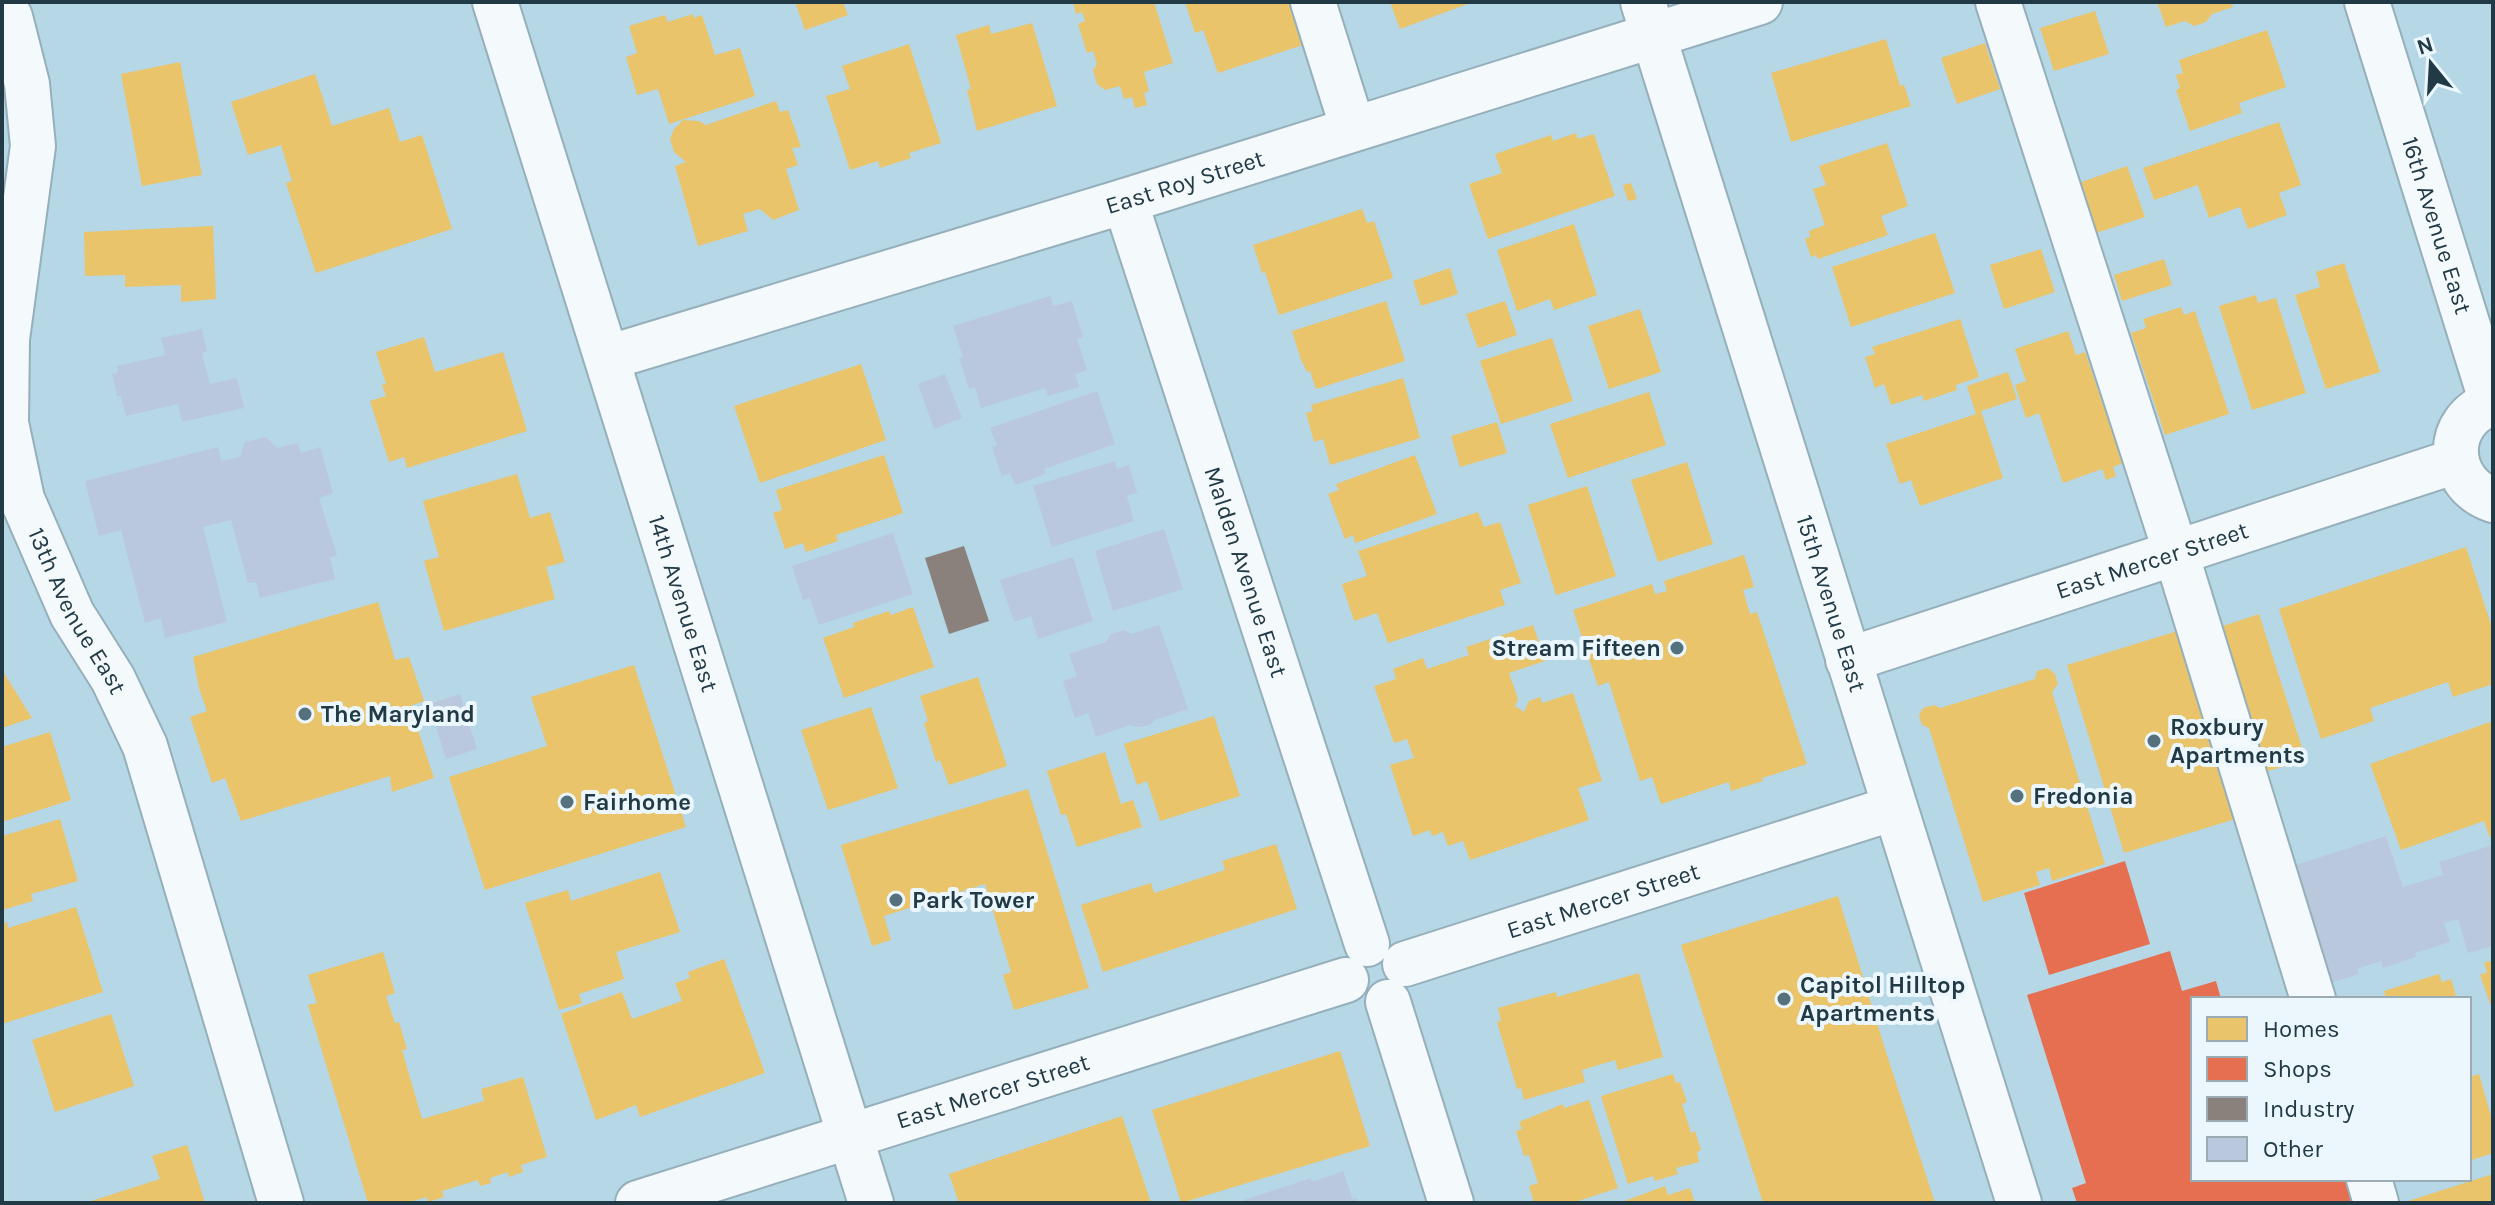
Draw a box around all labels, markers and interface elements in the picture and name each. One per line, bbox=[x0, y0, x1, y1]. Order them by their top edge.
north arrow bbox=[2391, 24, 2471, 104]
text: N bbox=[2414, 31, 2437, 61]
street label: 16th Avenue East bbox=[2396, 133, 2477, 317]
street label: East Roy Street bbox=[1102, 144, 1268, 220]
street label: Malden Avenue East bbox=[1198, 463, 1293, 681]
street label: 14th Avenue East bbox=[642, 511, 724, 695]
street label: 15th Avenue East bbox=[1790, 511, 1872, 695]
street label: East Mercer Street bbox=[2053, 516, 2252, 605]
street label: 13th Avenue East bbox=[22, 523, 132, 698]
place label: Stream Fifteen bbox=[1492, 634, 1661, 662]
marker: Stream Fifteen bbox=[1668, 639, 1686, 657]
place label: The Maryland bbox=[321, 700, 475, 728]
marker: The Maryland bbox=[296, 705, 314, 723]
place label: Roxbury Apartments bbox=[2170, 713, 2305, 769]
marker: Roxbury Apartments bbox=[2145, 732, 2163, 750]
place label: Fredonia bbox=[2033, 782, 2133, 810]
marker: Fredonia bbox=[2008, 787, 2026, 805]
place label: Fairhome bbox=[583, 788, 691, 816]
marker: Fairhome bbox=[558, 793, 576, 811]
street label: East Mercer Street bbox=[1503, 857, 1703, 945]
place label: Park Tower bbox=[912, 886, 1035, 914]
marker: Park Tower bbox=[887, 891, 905, 909]
place label: Capitol Hilltop Apartments bbox=[1800, 971, 1965, 1027]
marker: Capitol Hilltop Apartments bbox=[1775, 990, 1793, 1008]
legend bbox=[2191, 997, 2471, 1181]
text: Homes bbox=[2263, 1015, 2340, 1043]
street label: East Mercer Street bbox=[893, 1048, 1093, 1135]
text: Shops bbox=[2263, 1055, 2332, 1083]
text: Industry bbox=[2263, 1095, 2354, 1123]
text: Other bbox=[2263, 1135, 2323, 1163]

